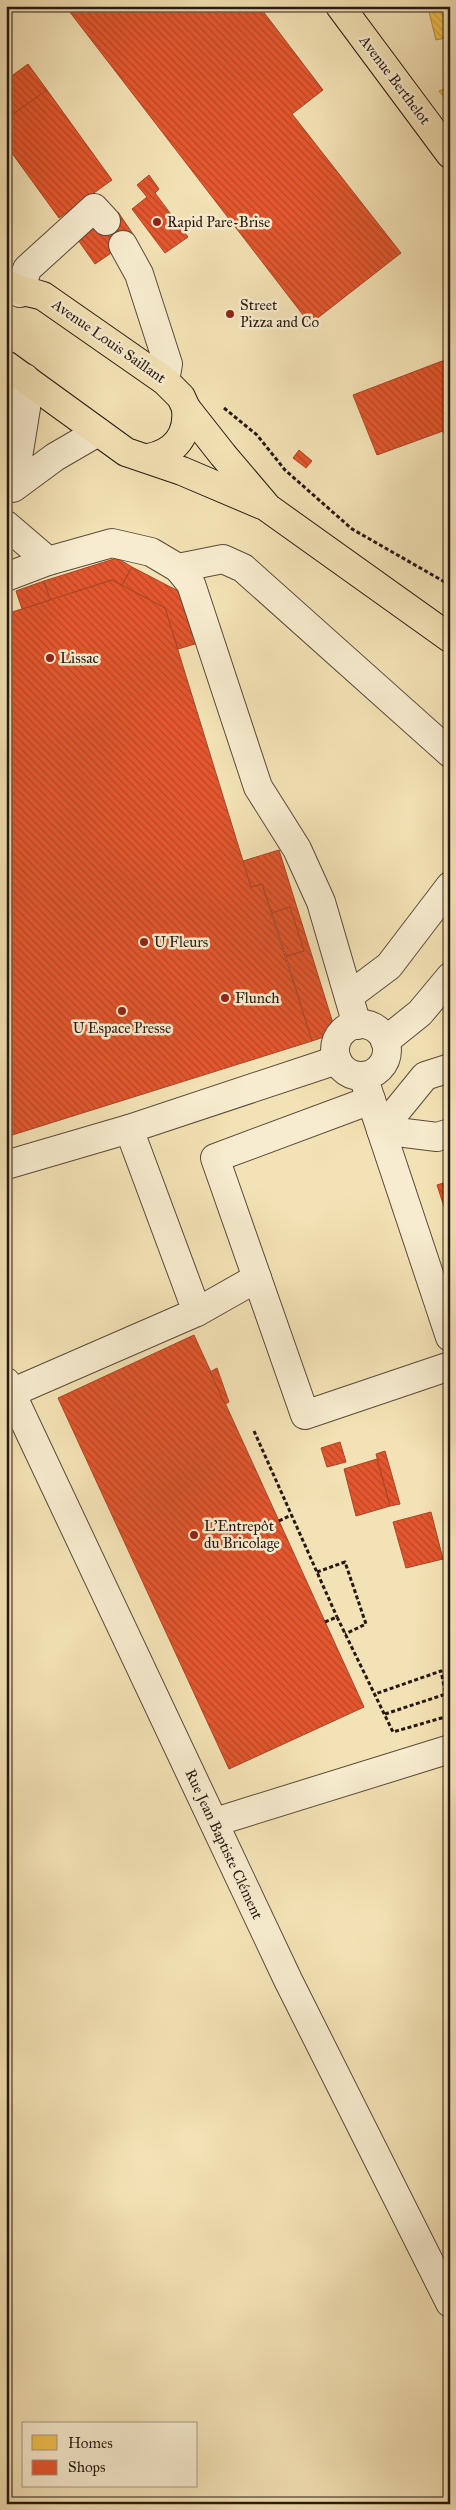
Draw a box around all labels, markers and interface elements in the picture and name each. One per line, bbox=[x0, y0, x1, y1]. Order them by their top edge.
street label: Avenue Berthelot bbox=[355, 31, 435, 129]
place label: Rapid Pare-Brise bbox=[167, 213, 270, 231]
marker: Rapid Pare-Brise bbox=[151, 216, 163, 228]
street label: Avenue Louis Saillant bbox=[48, 294, 170, 387]
place label: Street Pizza and Co bbox=[240, 296, 320, 331]
marker: Street Pizza and Co bbox=[224, 308, 236, 320]
place label: Lissac bbox=[60, 649, 99, 667]
marker: Lissac bbox=[44, 652, 56, 664]
place label: U Fleurs bbox=[154, 933, 208, 951]
marker: U Fleurs bbox=[138, 936, 150, 948]
place label: Flunch bbox=[235, 989, 280, 1007]
marker: Flunch bbox=[219, 992, 231, 1004]
marker: U Espace Presse bbox=[116, 1005, 128, 1017]
place label: U Espace Presse bbox=[73, 1019, 171, 1037]
place label: L'Entrepôt du Bricolage bbox=[204, 1517, 280, 1552]
marker: L'Entrepôt du Bricolage bbox=[188, 1529, 200, 1541]
street label: Rue Jean Baptiste Clément bbox=[180, 1766, 267, 1923]
legend bbox=[22, 2422, 198, 2488]
text: Homes bbox=[68, 2434, 113, 2452]
text: Shops bbox=[68, 2458, 106, 2476]

